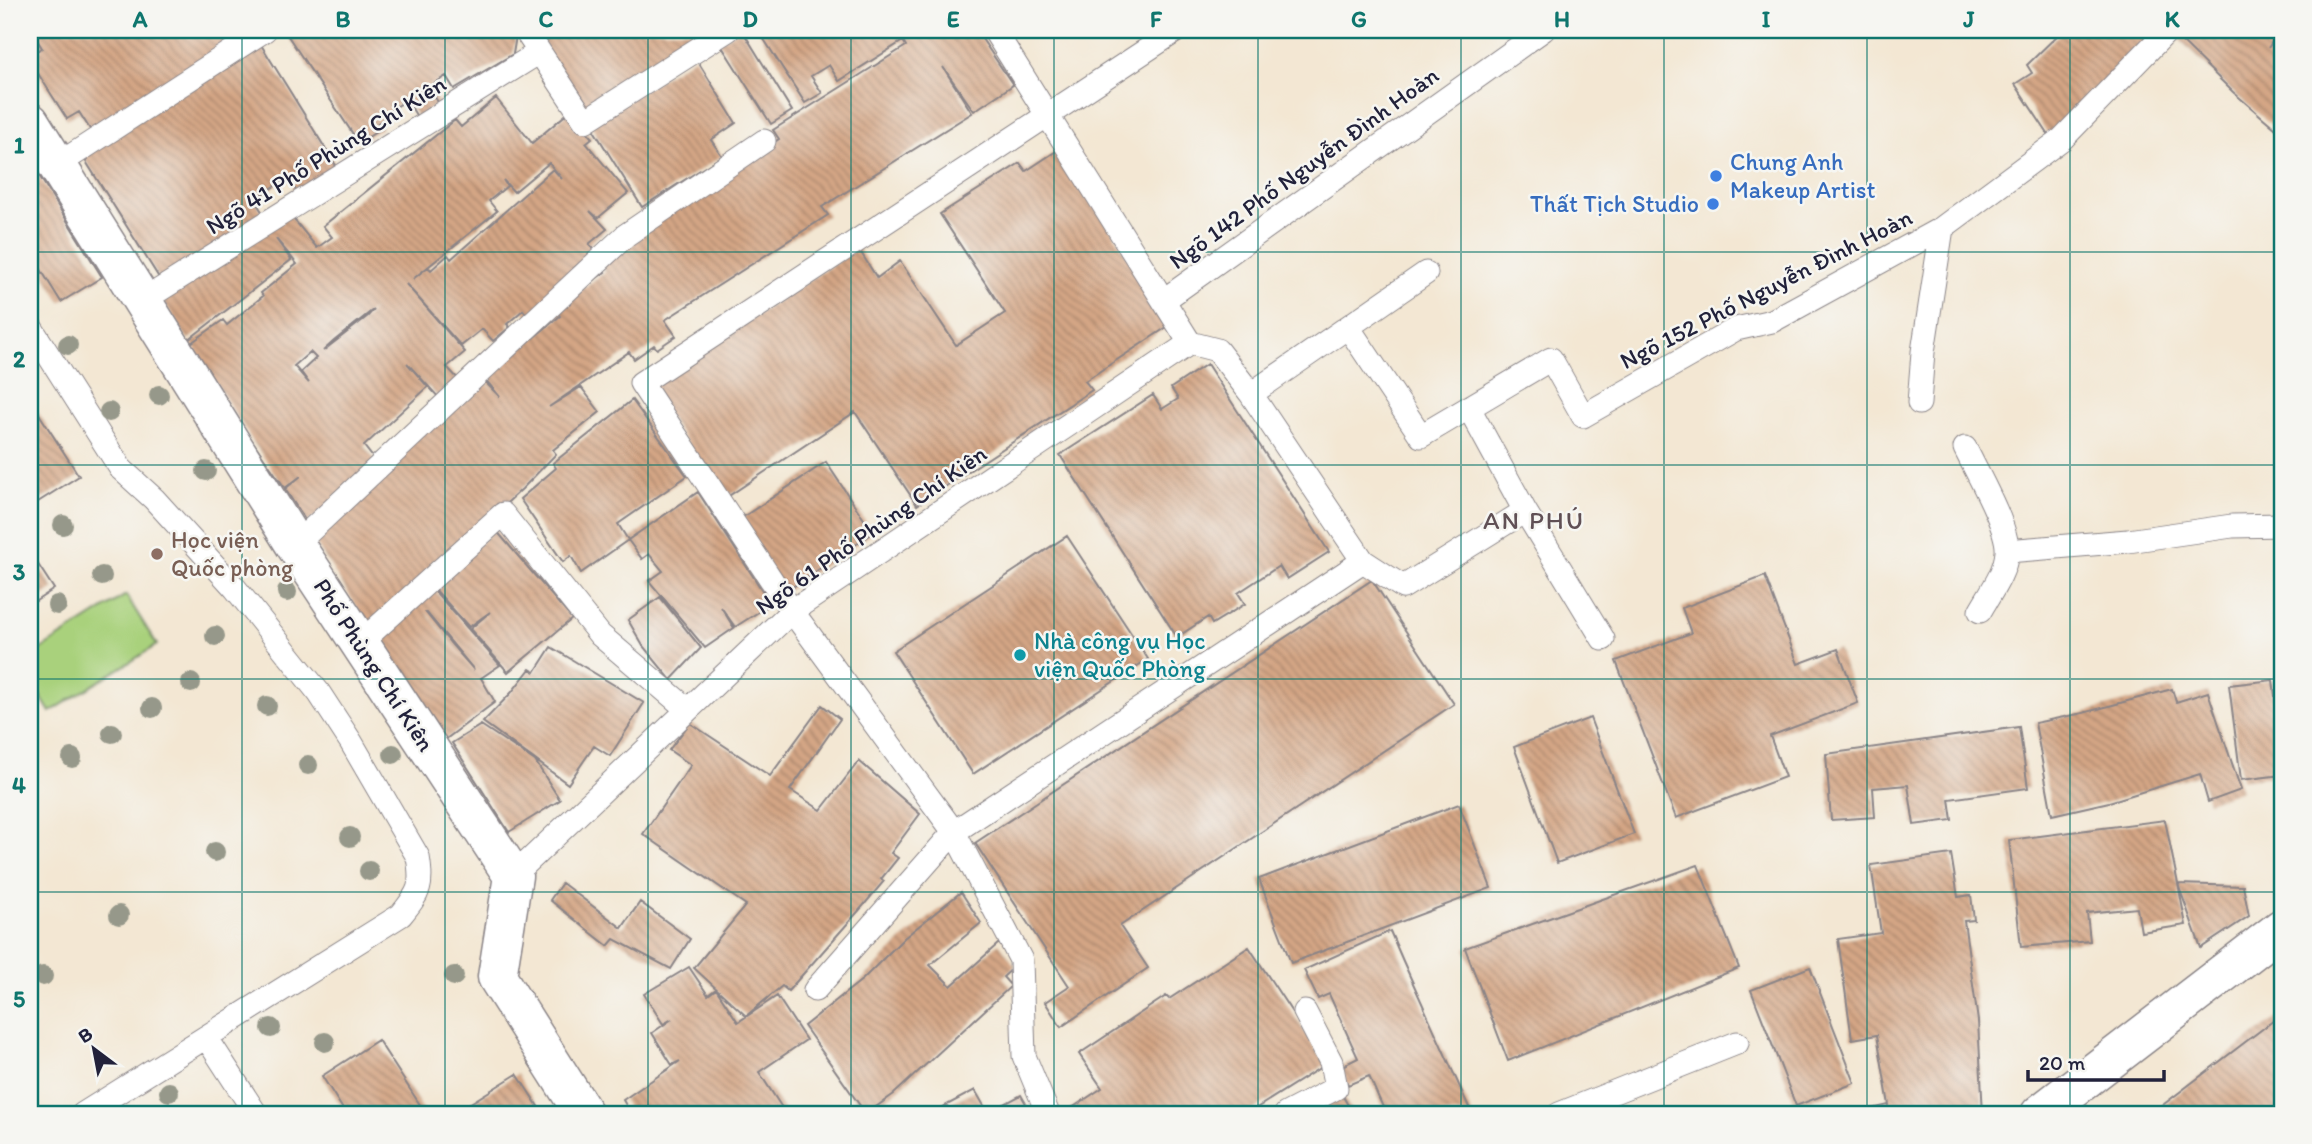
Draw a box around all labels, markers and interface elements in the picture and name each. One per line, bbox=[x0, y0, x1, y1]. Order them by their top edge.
text: A bbox=[132, 5, 148, 33]
text: B bbox=[336, 5, 351, 33]
text: C bbox=[539, 5, 554, 33]
text: D bbox=[742, 5, 758, 33]
text: E bbox=[947, 5, 960, 33]
text: F bbox=[1150, 5, 1163, 33]
text: G bbox=[1351, 5, 1367, 33]
text: H bbox=[1554, 5, 1570, 33]
text: I bbox=[1762, 5, 1771, 33]
text: J bbox=[1962, 5, 1975, 33]
text: K bbox=[2165, 5, 2180, 33]
street label: Ngõ 142 Phố Nguyễn Đình Hoàn bbox=[1163, 60, 1444, 275]
street label: Ngõ 41 Phố Phùng Chí Kiên bbox=[200, 69, 451, 240]
text: 1 bbox=[14, 131, 25, 159]
place label: Chung Anh Makeup Artist bbox=[1730, 147, 1876, 204]
marker: Chung Anh Makeup Artist bbox=[1708, 168, 1724, 184]
place label: Thất Tịch Studio bbox=[1530, 189, 1699, 218]
marker: Thất Tịch Studio bbox=[1705, 196, 1721, 212]
street label: Ngõ 152 Phố Nguyễn Đình Hoàn bbox=[1615, 202, 1917, 375]
text: 2 bbox=[13, 345, 26, 373]
street label: Ngõ 61 Phố Phùng Chí Kiên bbox=[749, 439, 992, 621]
district label: AN PHÚ bbox=[1483, 504, 1585, 536]
place label: Học viện Quốc phòng bbox=[171, 525, 294, 582]
marker: Học viện Quốc phòng bbox=[149, 546, 165, 562]
text: 3 bbox=[13, 558, 26, 586]
street label: Phố Phùng Chí Kiên bbox=[308, 573, 441, 757]
place label: Nhà công vụ Học viện Quốc Phòng bbox=[1034, 626, 1206, 683]
marker: Nhà công vụ Học viện Quốc Phòng bbox=[1012, 647, 1028, 663]
text: 4 bbox=[12, 771, 26, 799]
text: 5 bbox=[13, 985, 25, 1013]
north arrow bbox=[60, 1014, 130, 1084]
text: B bbox=[74, 1022, 97, 1048]
scale bar bbox=[2028, 1039, 2165, 1083]
text: 20 m bbox=[2039, 1050, 2086, 1075]

